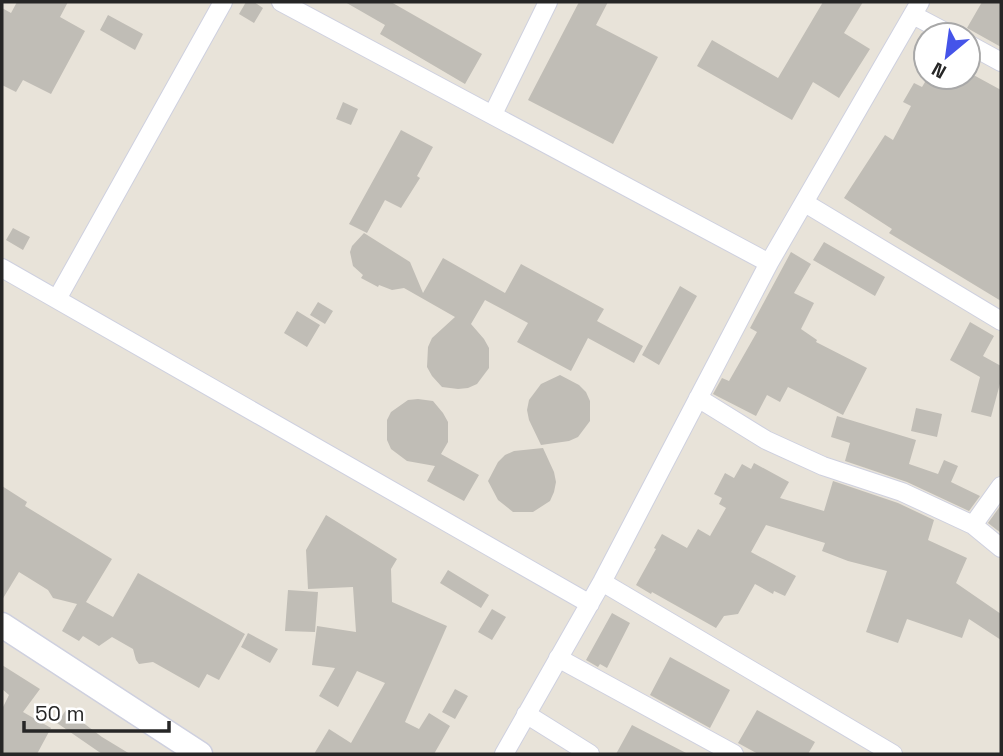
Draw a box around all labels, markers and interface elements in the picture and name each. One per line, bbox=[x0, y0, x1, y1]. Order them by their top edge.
north arrow bbox=[912, 21, 982, 91]
text: N bbox=[927, 56, 951, 84]
scale bar bbox=[24, 690, 170, 734]
text: 50 m bbox=[35, 700, 85, 727]

